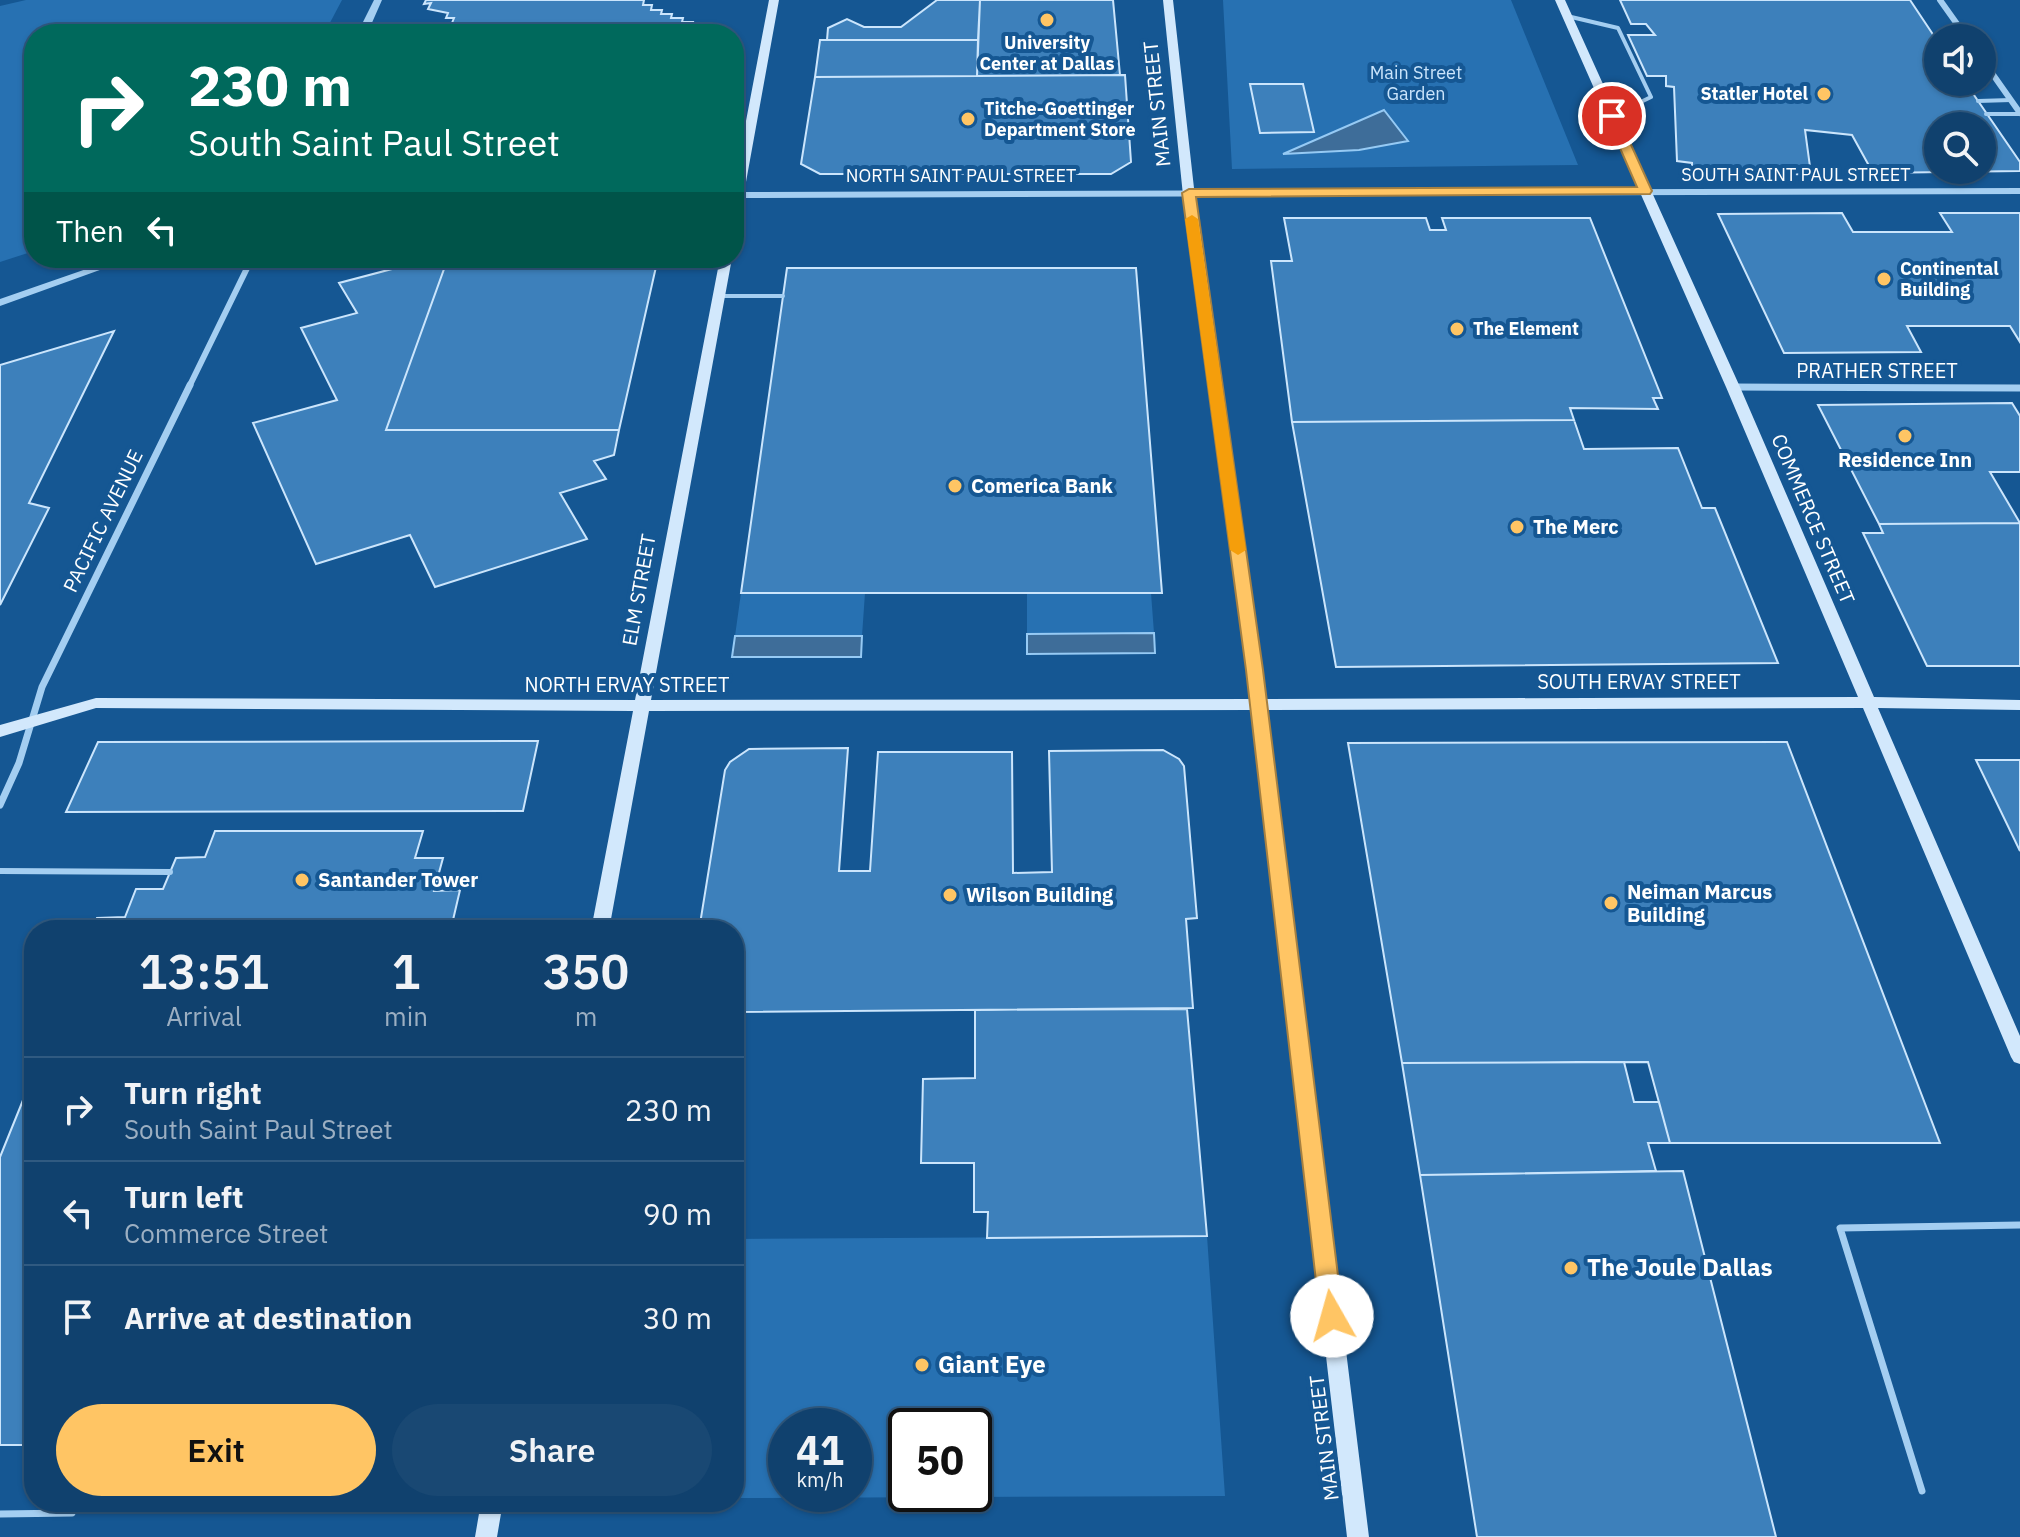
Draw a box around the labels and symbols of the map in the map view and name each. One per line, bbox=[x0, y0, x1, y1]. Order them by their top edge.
marker: University Center at Dallas bbox=[1038, 11, 1056, 29]
place label: University Center at Dallas bbox=[979, 31, 1115, 75]
street label: MAIN STREET bbox=[1136, 40, 1177, 168]
park label: Main Street Garden bbox=[1370, 61, 1462, 105]
pin bbox=[1578, 82, 1646, 150]
place label: Statler Hotel bbox=[1700, 82, 1809, 105]
marker: Statler Hotel bbox=[1815, 85, 1833, 103]
place label: Titche-Goettinger Department Store bbox=[984, 97, 1136, 141]
marker: Titche-Goettinger Department Store bbox=[959, 110, 977, 128]
street label: SOUTH SAINT PAUL STREET bbox=[1681, 163, 1911, 186]
street label: NORTH SAINT PAUL STREET bbox=[846, 164, 1076, 187]
place label: Continental Building bbox=[1900, 257, 1999, 301]
marker: Continental Building bbox=[1875, 270, 1893, 288]
place label: The Element bbox=[1473, 317, 1579, 340]
marker: The Element bbox=[1448, 320, 1466, 338]
street label: PRATHER STREET bbox=[1796, 357, 1958, 384]
marker: Residence Inn bbox=[1896, 427, 1914, 445]
street label: COMMERCE STREET bbox=[1765, 430, 1861, 608]
street label: PACIFIC AVENUE bbox=[56, 445, 149, 597]
place label: Residence Inn bbox=[1838, 446, 1972, 473]
place label: Comerica Bank bbox=[971, 472, 1113, 499]
marker: Comerica Bank bbox=[946, 477, 964, 495]
place label: The Merc bbox=[1533, 513, 1619, 540]
marker: The Merc bbox=[1508, 518, 1526, 536]
street label: ELM STREET bbox=[615, 532, 662, 648]
street label: SOUTH ERVAY STREET bbox=[1537, 668, 1741, 695]
street label: NORTH ERVAY STREET bbox=[525, 671, 729, 698]
place label: Santander Tower bbox=[318, 866, 478, 893]
marker: Santander Tower bbox=[293, 871, 311, 889]
place label: Neiman Marcus Building bbox=[1627, 878, 1772, 928]
place label: Wilson Building bbox=[966, 881, 1114, 908]
marker: Wilson Building bbox=[941, 886, 959, 904]
marker: Neiman Marcus Building bbox=[1602, 894, 1620, 912]
place label: The Joule Dallas bbox=[1587, 1251, 1773, 1283]
marker: The Joule Dallas bbox=[1562, 1259, 1580, 1277]
position arrow bbox=[1290, 1274, 1374, 1358]
place label: Giant Eye bbox=[938, 1348, 1046, 1380]
marker: Giant Eye bbox=[913, 1356, 931, 1374]
street label: MAIN STREET bbox=[1302, 1374, 1345, 1502]
speed limit sign: 50 bbox=[888, 1408, 992, 1512]

